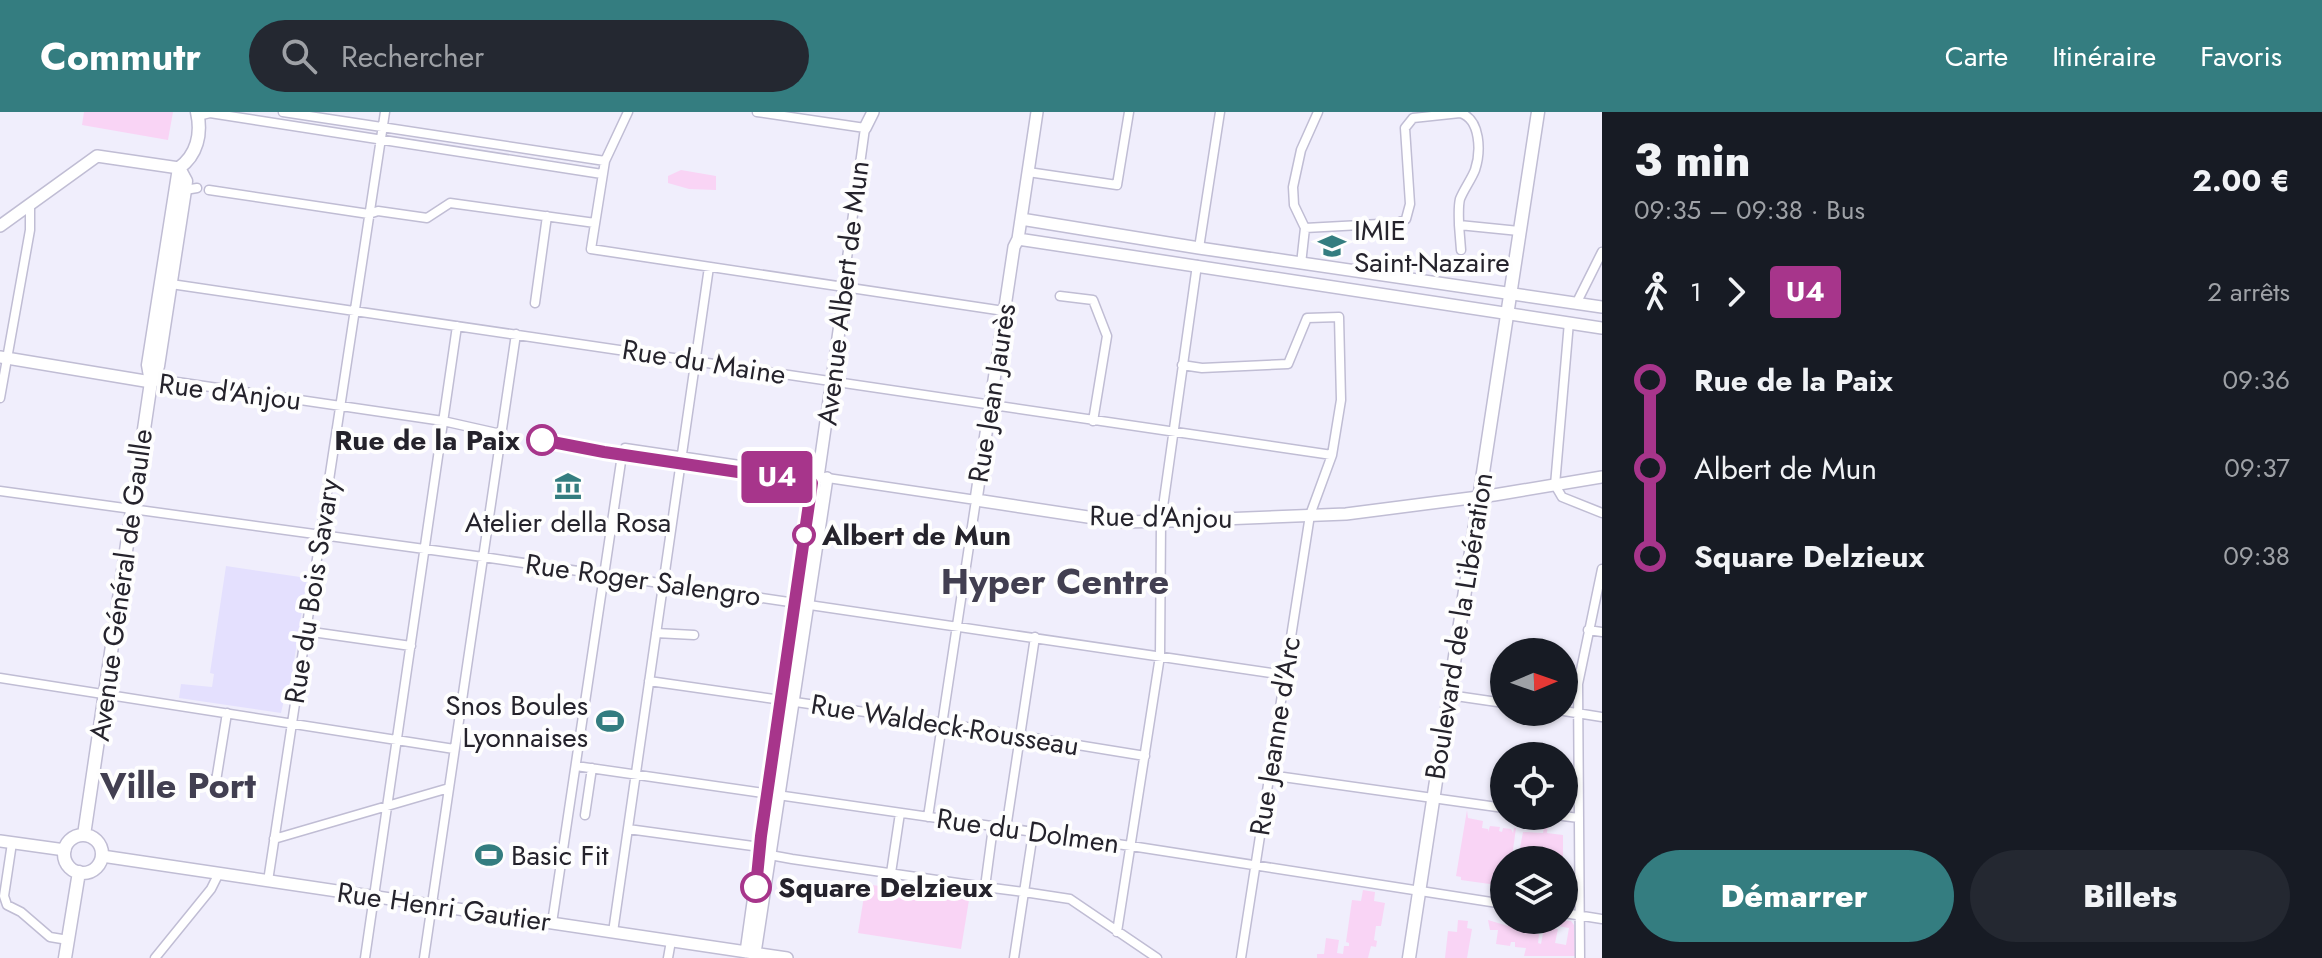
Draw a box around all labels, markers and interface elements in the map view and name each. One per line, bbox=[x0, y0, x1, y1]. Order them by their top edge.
search box bbox=[249, 20, 809, 92]
text: Commutr bbox=[40, 29, 201, 84]
icon: search bbox=[277, 34, 321, 78]
text: Rechercher bbox=[341, 35, 484, 78]
text: Carte bbox=[1945, 36, 2008, 77]
text: Itinéraire bbox=[2052, 36, 2156, 77]
text: Favoris bbox=[2200, 36, 2282, 77]
text: 3 min bbox=[1634, 129, 1750, 193]
street label: Avenue Albert de Mun bbox=[806, 158, 880, 428]
text: 2.00 € bbox=[2192, 159, 2290, 202]
text: 09:35 – 09:38 · Bus bbox=[1634, 191, 1865, 229]
place label: IMIE Saint-Nazaire bbox=[1354, 210, 1510, 283]
school or university icon: IMIE Saint-Nazaire bbox=[1317, 231, 1347, 261]
icon: walk bbox=[1634, 270, 1678, 314]
icon: forward bbox=[1714, 270, 1758, 314]
text: U4 bbox=[1786, 271, 1825, 312]
text: 1 bbox=[1690, 273, 1702, 311]
text: 2 arrêts bbox=[2207, 273, 2290, 311]
street label: Rue Jean Jaurès bbox=[958, 301, 1026, 485]
street label: Rue du Maine bbox=[619, 329, 789, 395]
text: Rue de la Paix bbox=[1694, 359, 1893, 402]
text: 09:36 bbox=[2222, 361, 2290, 399]
street label: Rue d'Anjou bbox=[156, 363, 304, 421]
place label: Rue de la Paix bbox=[334, 420, 520, 461]
marker: Rue de la Paix bbox=[527, 425, 557, 455]
street label: Avenue Général de Gaulle bbox=[79, 426, 163, 744]
text: Albert de Mun bbox=[1694, 447, 1877, 490]
text: 09:37 bbox=[2224, 449, 2290, 487]
line badge: U4 bbox=[741, 451, 813, 503]
text: U4 bbox=[757, 456, 797, 497]
street label: Boulevard de la Libération bbox=[1414, 470, 1504, 782]
museum icon: Atelier della Rosa bbox=[553, 471, 583, 501]
street label: Rue du Bois Savary bbox=[274, 475, 350, 706]
street label: Rue d'Anjou bbox=[1089, 495, 1233, 539]
place label: Atelier della Rosa bbox=[465, 502, 671, 543]
place label: Albert de Mun bbox=[821, 515, 1011, 556]
marker: Albert de Mun bbox=[793, 524, 815, 546]
text: Square Delzieux bbox=[1694, 535, 1924, 578]
text: 09:38 bbox=[2223, 537, 2290, 575]
street label: Rue Roger Salengro bbox=[523, 543, 763, 617]
district label: Hyper Centre bbox=[941, 555, 1169, 607]
street label: Rue Jeanne d'Arc bbox=[1239, 634, 1311, 838]
north arrow bbox=[1490, 638, 1578, 726]
map controls bbox=[1490, 638, 1578, 934]
street label: Rue Waldeck-Rousseau bbox=[808, 684, 1082, 766]
place label: Snos Boules Lyonnaises bbox=[445, 685, 588, 758]
sports icon: Snos Boules Lyonnaises bbox=[595, 706, 625, 736]
button: locate bbox=[1490, 742, 1578, 830]
district label: Ville Port bbox=[99, 759, 257, 811]
street label: Rue du Dolmen bbox=[934, 798, 1122, 864]
place label: Basic Fit bbox=[511, 835, 609, 876]
sports icon: Basic Fit bbox=[474, 840, 504, 870]
button: layers bbox=[1490, 846, 1578, 934]
button: Démarrer bbox=[1634, 850, 1954, 942]
button: Billets bbox=[1970, 850, 2290, 942]
place label: Square Delzieux bbox=[778, 867, 993, 908]
street label: Rue Henri Gautier bbox=[334, 872, 554, 942]
marker: Square Delzieux bbox=[741, 872, 771, 902]

